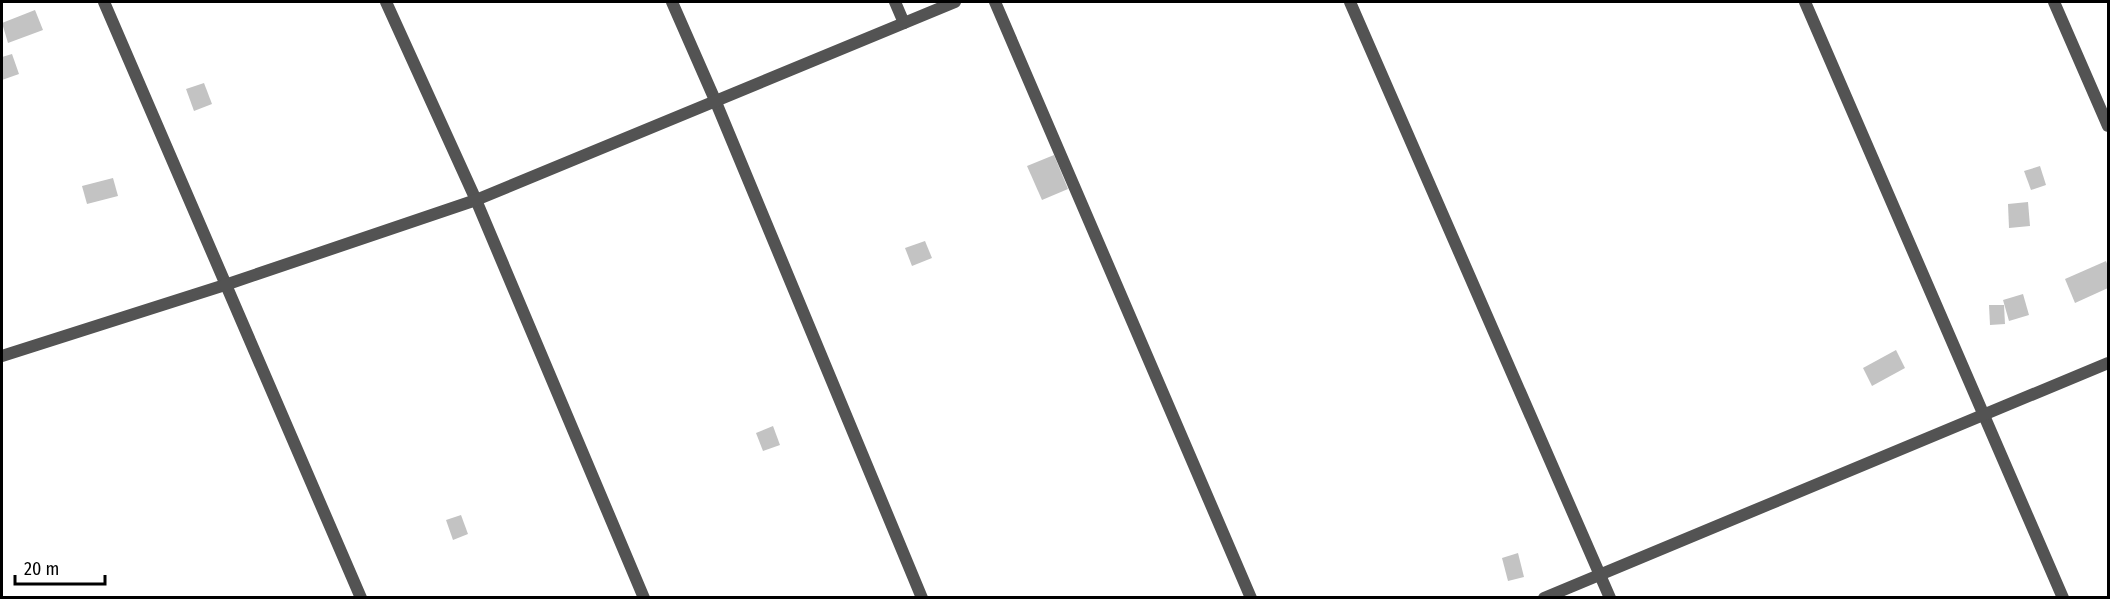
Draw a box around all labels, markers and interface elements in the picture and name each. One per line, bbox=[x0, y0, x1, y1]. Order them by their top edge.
scale bar bbox=[15, 548, 105, 586]
text: 20 m bbox=[24, 558, 59, 580]

